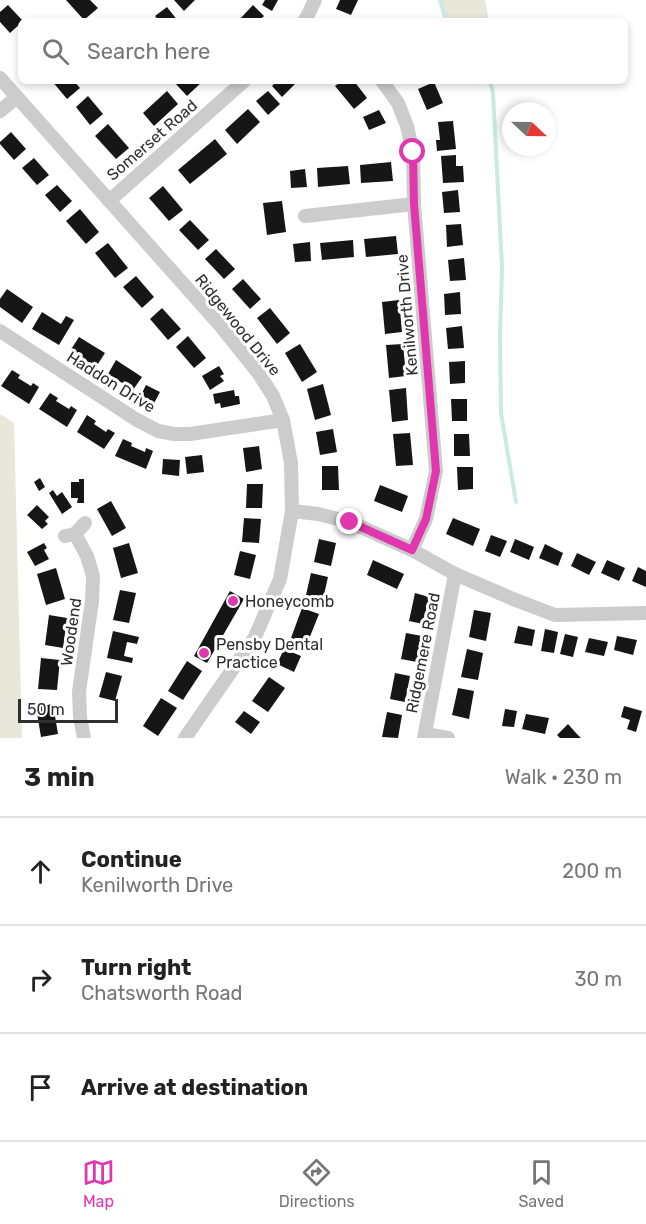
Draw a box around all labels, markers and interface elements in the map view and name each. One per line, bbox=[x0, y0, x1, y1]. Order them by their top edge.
search box bbox=[18, 18, 628, 84]
icon: search bbox=[39, 35, 72, 68]
text: Search here bbox=[87, 38, 210, 65]
street label: Somerset Road bbox=[103, 96, 201, 184]
north arrow bbox=[502, 102, 556, 156]
route start bbox=[399, 138, 425, 164]
street label: Kenilworth Drive bbox=[392, 253, 422, 377]
street label: Ridgewood Drive bbox=[191, 270, 285, 380]
street label: Haddon Drive bbox=[63, 347, 159, 417]
route end bbox=[336, 508, 362, 534]
street label: Ridgemere Road bbox=[402, 591, 444, 715]
place label: Honeycomb bbox=[245, 592, 334, 611]
marker: Honeycomb bbox=[226, 594, 240, 608]
street label: Woodend bbox=[57, 597, 85, 667]
place label: Pensby Dental Practice bbox=[216, 635, 323, 672]
marker: Pensby Dental Practice bbox=[197, 646, 211, 660]
scale bar bbox=[18, 696, 118, 724]
text: 50 m bbox=[27, 700, 65, 719]
text: 3 min bbox=[24, 762, 95, 793]
text: Walk · 230 m bbox=[505, 765, 622, 789]
text: Continue bbox=[81, 846, 182, 873]
icon: ahead bbox=[24, 855, 57, 888]
text: 200 m bbox=[562, 859, 622, 883]
text: Kenilworth Drive bbox=[81, 873, 233, 897]
text: Turn right bbox=[81, 954, 191, 981]
icon: right bbox=[24, 963, 57, 996]
text: 30 m bbox=[575, 967, 622, 991]
text: Chatsworth Road bbox=[81, 981, 242, 1005]
icon: arrive bbox=[24, 1071, 57, 1104]
text: Arrive at destination bbox=[81, 1074, 308, 1101]
tab: Map bbox=[82, 1156, 115, 1211]
tab: Directions bbox=[279, 1156, 355, 1211]
tab: Saved bbox=[518, 1156, 564, 1211]

